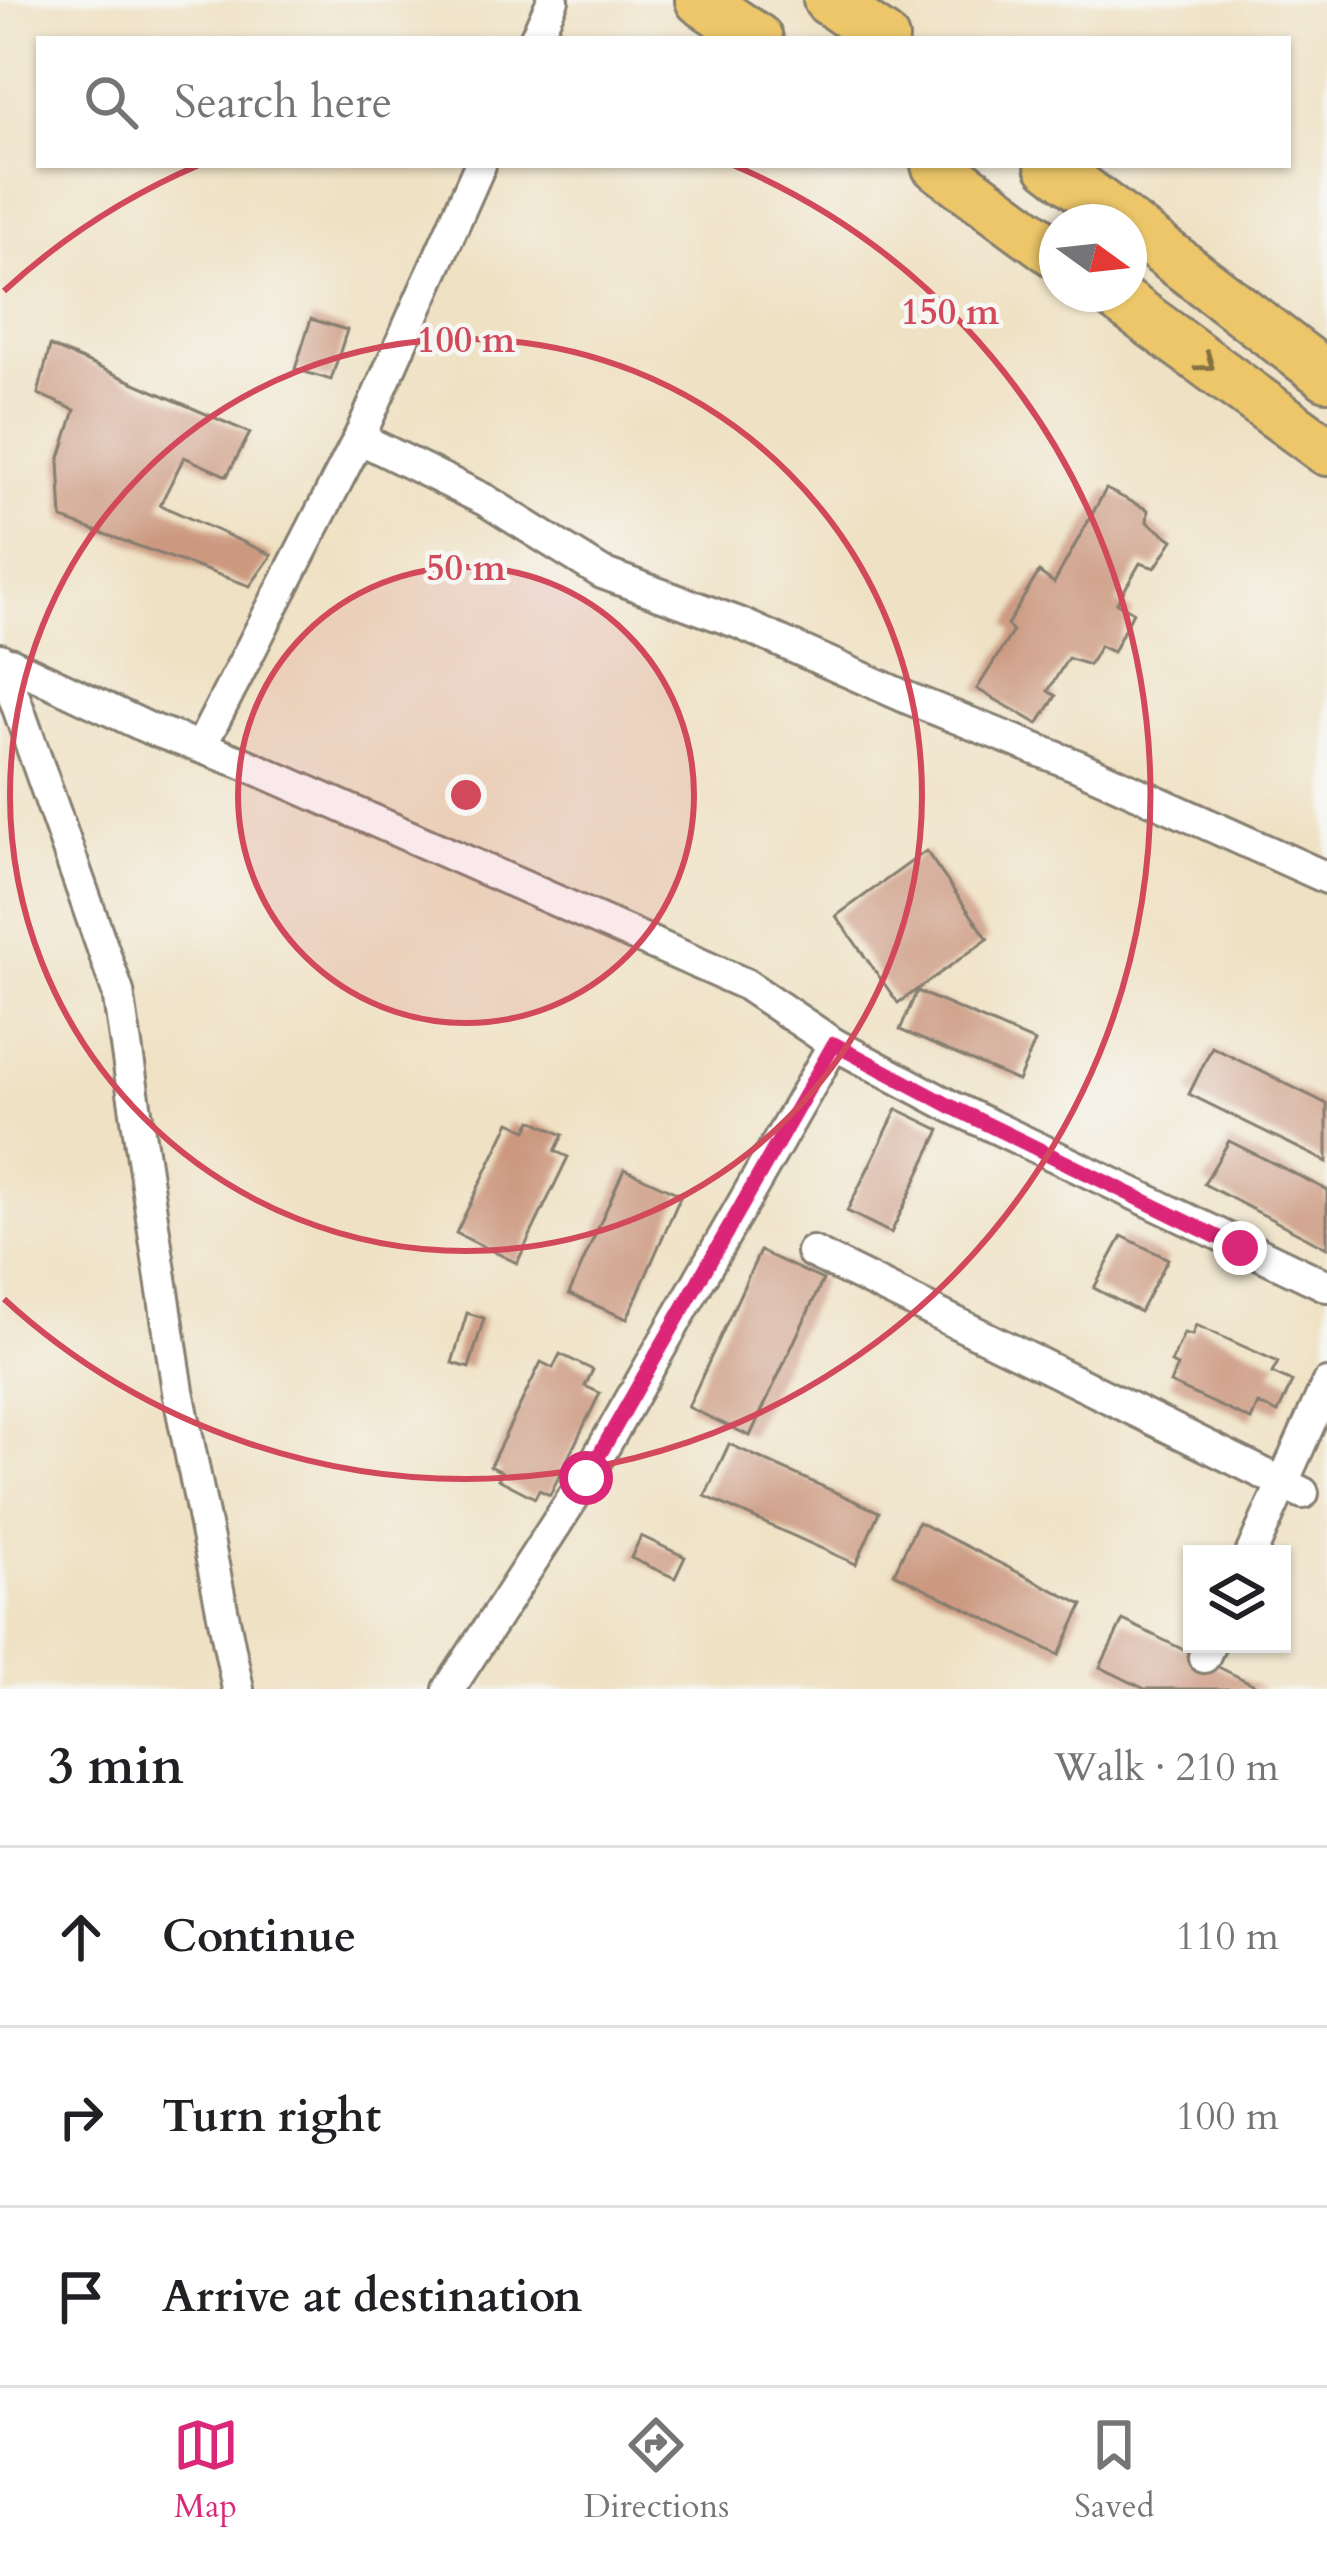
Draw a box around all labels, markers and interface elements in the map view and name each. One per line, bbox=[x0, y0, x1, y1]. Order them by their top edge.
search box bbox=[36, 36, 1291, 168]
icon: search bbox=[78, 69, 144, 135]
text: Search here bbox=[174, 72, 392, 133]
north arrow bbox=[1039, 204, 1147, 312]
text: 150 m bbox=[901, 288, 1000, 337]
text: 100 m bbox=[417, 316, 516, 365]
one-way arrow bbox=[1193, 349, 1215, 370]
text: 50 m bbox=[426, 544, 507, 593]
centre of rings bbox=[445, 774, 487, 816]
route end bbox=[1213, 1221, 1267, 1275]
route start bbox=[559, 1451, 613, 1505]
map controls bbox=[1183, 1545, 1291, 1653]
button: layers bbox=[1183, 1545, 1291, 1653]
text: 3 min bbox=[48, 1732, 184, 1802]
text: Walk · 210 m bbox=[1054, 1741, 1279, 1794]
icon: ahead bbox=[48, 1904, 114, 1970]
text: Continue bbox=[162, 1906, 356, 1967]
text: 110 m bbox=[1176, 1910, 1279, 1963]
icon: right bbox=[48, 2084, 114, 2150]
text: Turn right bbox=[162, 2086, 381, 2147]
text: 100 m bbox=[1176, 2090, 1279, 2143]
icon: arrive bbox=[48, 2264, 114, 2330]
text: Arrive at destination bbox=[162, 2266, 582, 2327]
tab: Map bbox=[173, 2412, 239, 2529]
tab: Directions bbox=[584, 2412, 729, 2529]
tab: Saved bbox=[1074, 2412, 1154, 2529]

